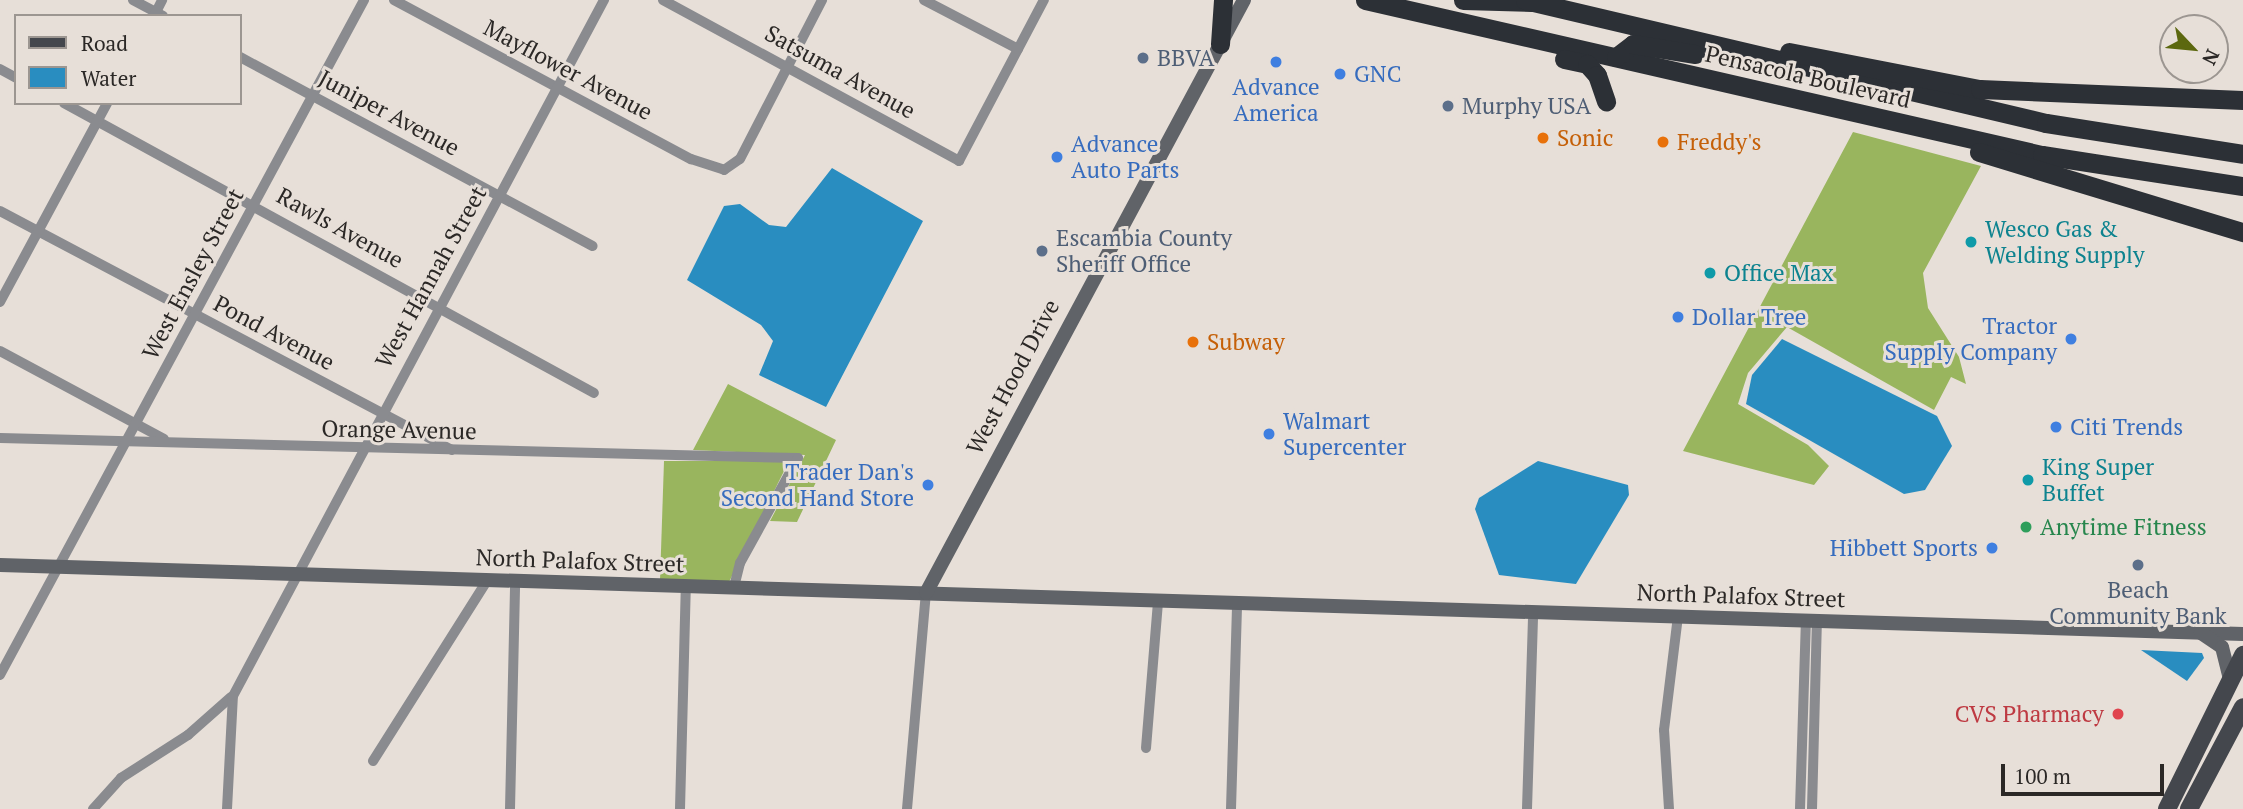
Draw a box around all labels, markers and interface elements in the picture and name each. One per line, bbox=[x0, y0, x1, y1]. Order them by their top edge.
legend bbox=[14, 14, 242, 105]
street label: Mayflower Avenue bbox=[479, 14, 657, 126]
north arrow bbox=[2159, 14, 2229, 84]
street label: Satsuma Avenue bbox=[760, 19, 920, 125]
text: Road bbox=[81, 29, 128, 57]
street label: Pensacola Boulevard bbox=[1703, 40, 1913, 114]
place label: BBVA bbox=[1157, 44, 1214, 72]
text: N bbox=[2197, 46, 2226, 70]
marker: BBVA bbox=[1135, 50, 1151, 66]
marker: Advance America bbox=[1268, 54, 1284, 70]
place label: GNC bbox=[1354, 60, 1401, 88]
text: Water bbox=[81, 64, 136, 92]
street label: Juniper Avenue bbox=[314, 64, 464, 162]
marker: GNC bbox=[1332, 66, 1348, 82]
place label: Advance America bbox=[1232, 73, 1320, 127]
place label: Murphy USA bbox=[1462, 92, 1591, 120]
marker: Murphy USA bbox=[1440, 98, 1456, 114]
place label: Sonic bbox=[1557, 124, 1613, 152]
place label: Freddy's bbox=[1677, 128, 1761, 156]
place label: Advance Auto Parts bbox=[1071, 130, 1179, 184]
marker: Sonic bbox=[1535, 130, 1551, 146]
marker: Freddy's bbox=[1655, 134, 1671, 150]
marker: Advance Auto Parts bbox=[1049, 149, 1065, 165]
street label: West Hannah Street bbox=[370, 181, 492, 373]
street label: Rawls Avenue bbox=[272, 182, 408, 274]
street label: West Ensley Street bbox=[136, 184, 250, 364]
place label: Wesco Gas & Welding Supply bbox=[1985, 215, 2145, 269]
place label: Escambia County Sheriff Office bbox=[1056, 224, 1232, 278]
marker: Wesco Gas & Welding Supply bbox=[1963, 234, 1979, 250]
marker: Escambia County Sheriff Office bbox=[1034, 243, 1050, 259]
place label: Office Max bbox=[1724, 259, 1834, 287]
marker: Office Max bbox=[1702, 265, 1718, 281]
street label: Pond Avenue bbox=[209, 290, 339, 376]
street label: West Hood Drive bbox=[961, 295, 1065, 459]
place label: Dollar Tree bbox=[1692, 303, 1806, 331]
marker: Dollar Tree bbox=[1670, 309, 1686, 325]
place label: Tractor Supply Company bbox=[1885, 312, 2057, 366]
place label: Subway bbox=[1207, 328, 1285, 356]
marker: Tractor Supply Company bbox=[2063, 331, 2079, 347]
marker: Subway bbox=[1185, 334, 1201, 350]
place label: Walmart Supercenter bbox=[1283, 407, 1406, 461]
place label: Citi Trends bbox=[2070, 413, 2183, 441]
street label: Orange Avenue bbox=[321, 415, 477, 445]
marker: Citi Trends bbox=[2048, 419, 2064, 435]
marker: Walmart Supercenter bbox=[1261, 426, 1277, 442]
place label: King Super Buffet bbox=[2042, 453, 2154, 507]
place label: Trader Dan's Second Hand Store bbox=[721, 458, 914, 512]
marker: King Super Buffet bbox=[2020, 472, 2036, 488]
marker: Trader Dan's Second Hand Store bbox=[920, 477, 936, 493]
place label: Anytime Fitness bbox=[2040, 513, 2207, 541]
marker: Anytime Fitness bbox=[2018, 519, 2034, 535]
place label: Hibbett Sports bbox=[1830, 534, 1978, 562]
marker: Hibbett Sports bbox=[1984, 540, 2000, 556]
street label: North Palafox Street bbox=[475, 544, 685, 578]
marker: Beach Community Bank bbox=[2130, 557, 2146, 573]
place label: Beach Community Bank bbox=[2049, 576, 2227, 630]
street label: North Palafox Street bbox=[1636, 579, 1846, 613]
place label: CVS Pharmacy bbox=[1955, 700, 2104, 728]
marker: CVS Pharmacy bbox=[2110, 706, 2126, 722]
scale bar bbox=[2005, 750, 2168, 794]
text: 100 m bbox=[2014, 762, 2071, 790]

